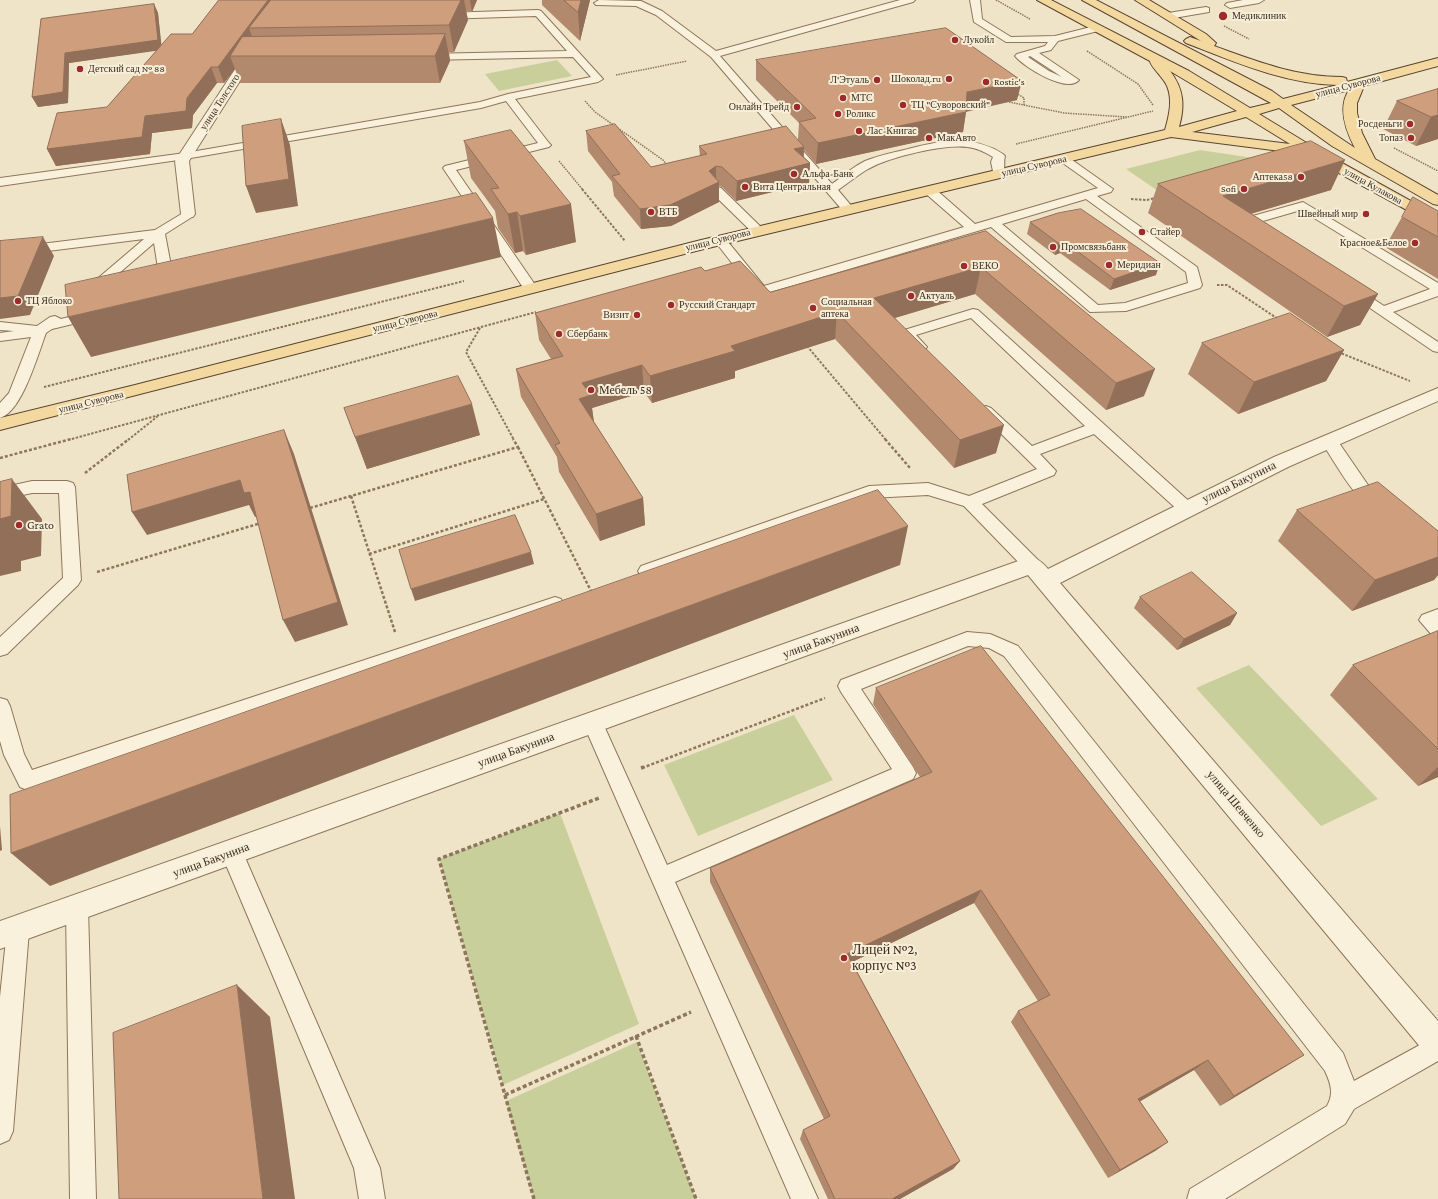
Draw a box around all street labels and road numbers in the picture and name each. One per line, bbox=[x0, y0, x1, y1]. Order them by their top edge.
street label: улица Толстого bbox=[197, 72, 243, 132]
street label: улица Суворова bbox=[1314, 72, 1382, 100]
street label: улица Суворова bbox=[1000, 153, 1068, 179]
street label: улица Кулакова bbox=[1342, 165, 1404, 207]
street label: улица Суворова bbox=[684, 226, 752, 254]
street label: улица Суворова bbox=[371, 307, 439, 335]
street label: улица Суворова bbox=[57, 388, 125, 416]
street label: улица Бакунина bbox=[1200, 458, 1278, 506]
street label: улица Бакунина bbox=[781, 620, 861, 662]
street label: улица Бакунина bbox=[476, 729, 556, 771]
street label: улица Шевченко bbox=[1204, 767, 1268, 841]
street label: улица Бакунина bbox=[171, 839, 251, 881]

